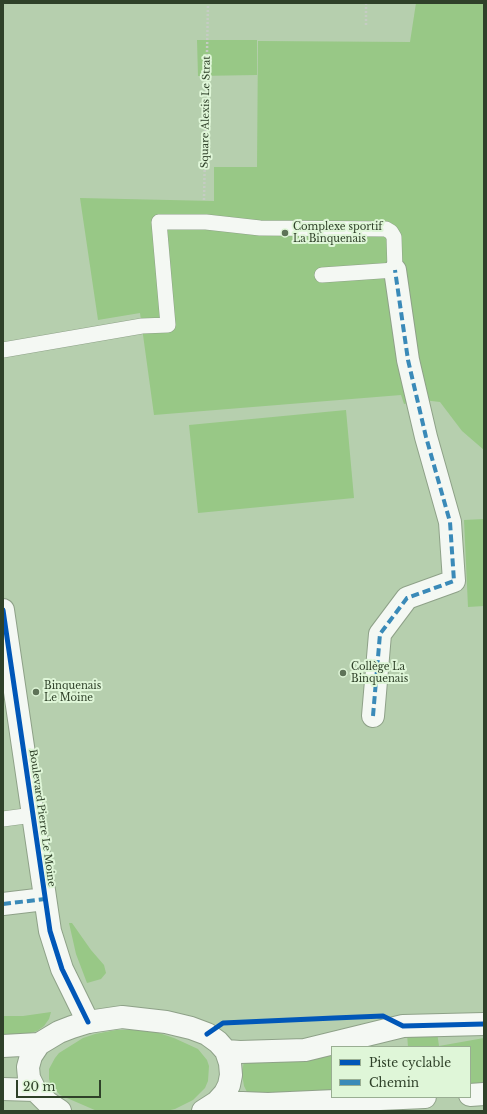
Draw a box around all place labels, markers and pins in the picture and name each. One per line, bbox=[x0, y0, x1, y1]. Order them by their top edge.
place label: Complexe sportif La Binquenais bbox=[293, 221, 382, 244]
marker: Complexe sportif La Binquenais bbox=[280, 228, 290, 238]
place label: Collège La Binquenais bbox=[351, 661, 408, 684]
marker: Collège La Binquenais bbox=[338, 668, 348, 678]
place label: Binquenais Le Moine bbox=[44, 680, 101, 704]
marker: Binquenais Le Moine bbox=[31, 687, 41, 697]

